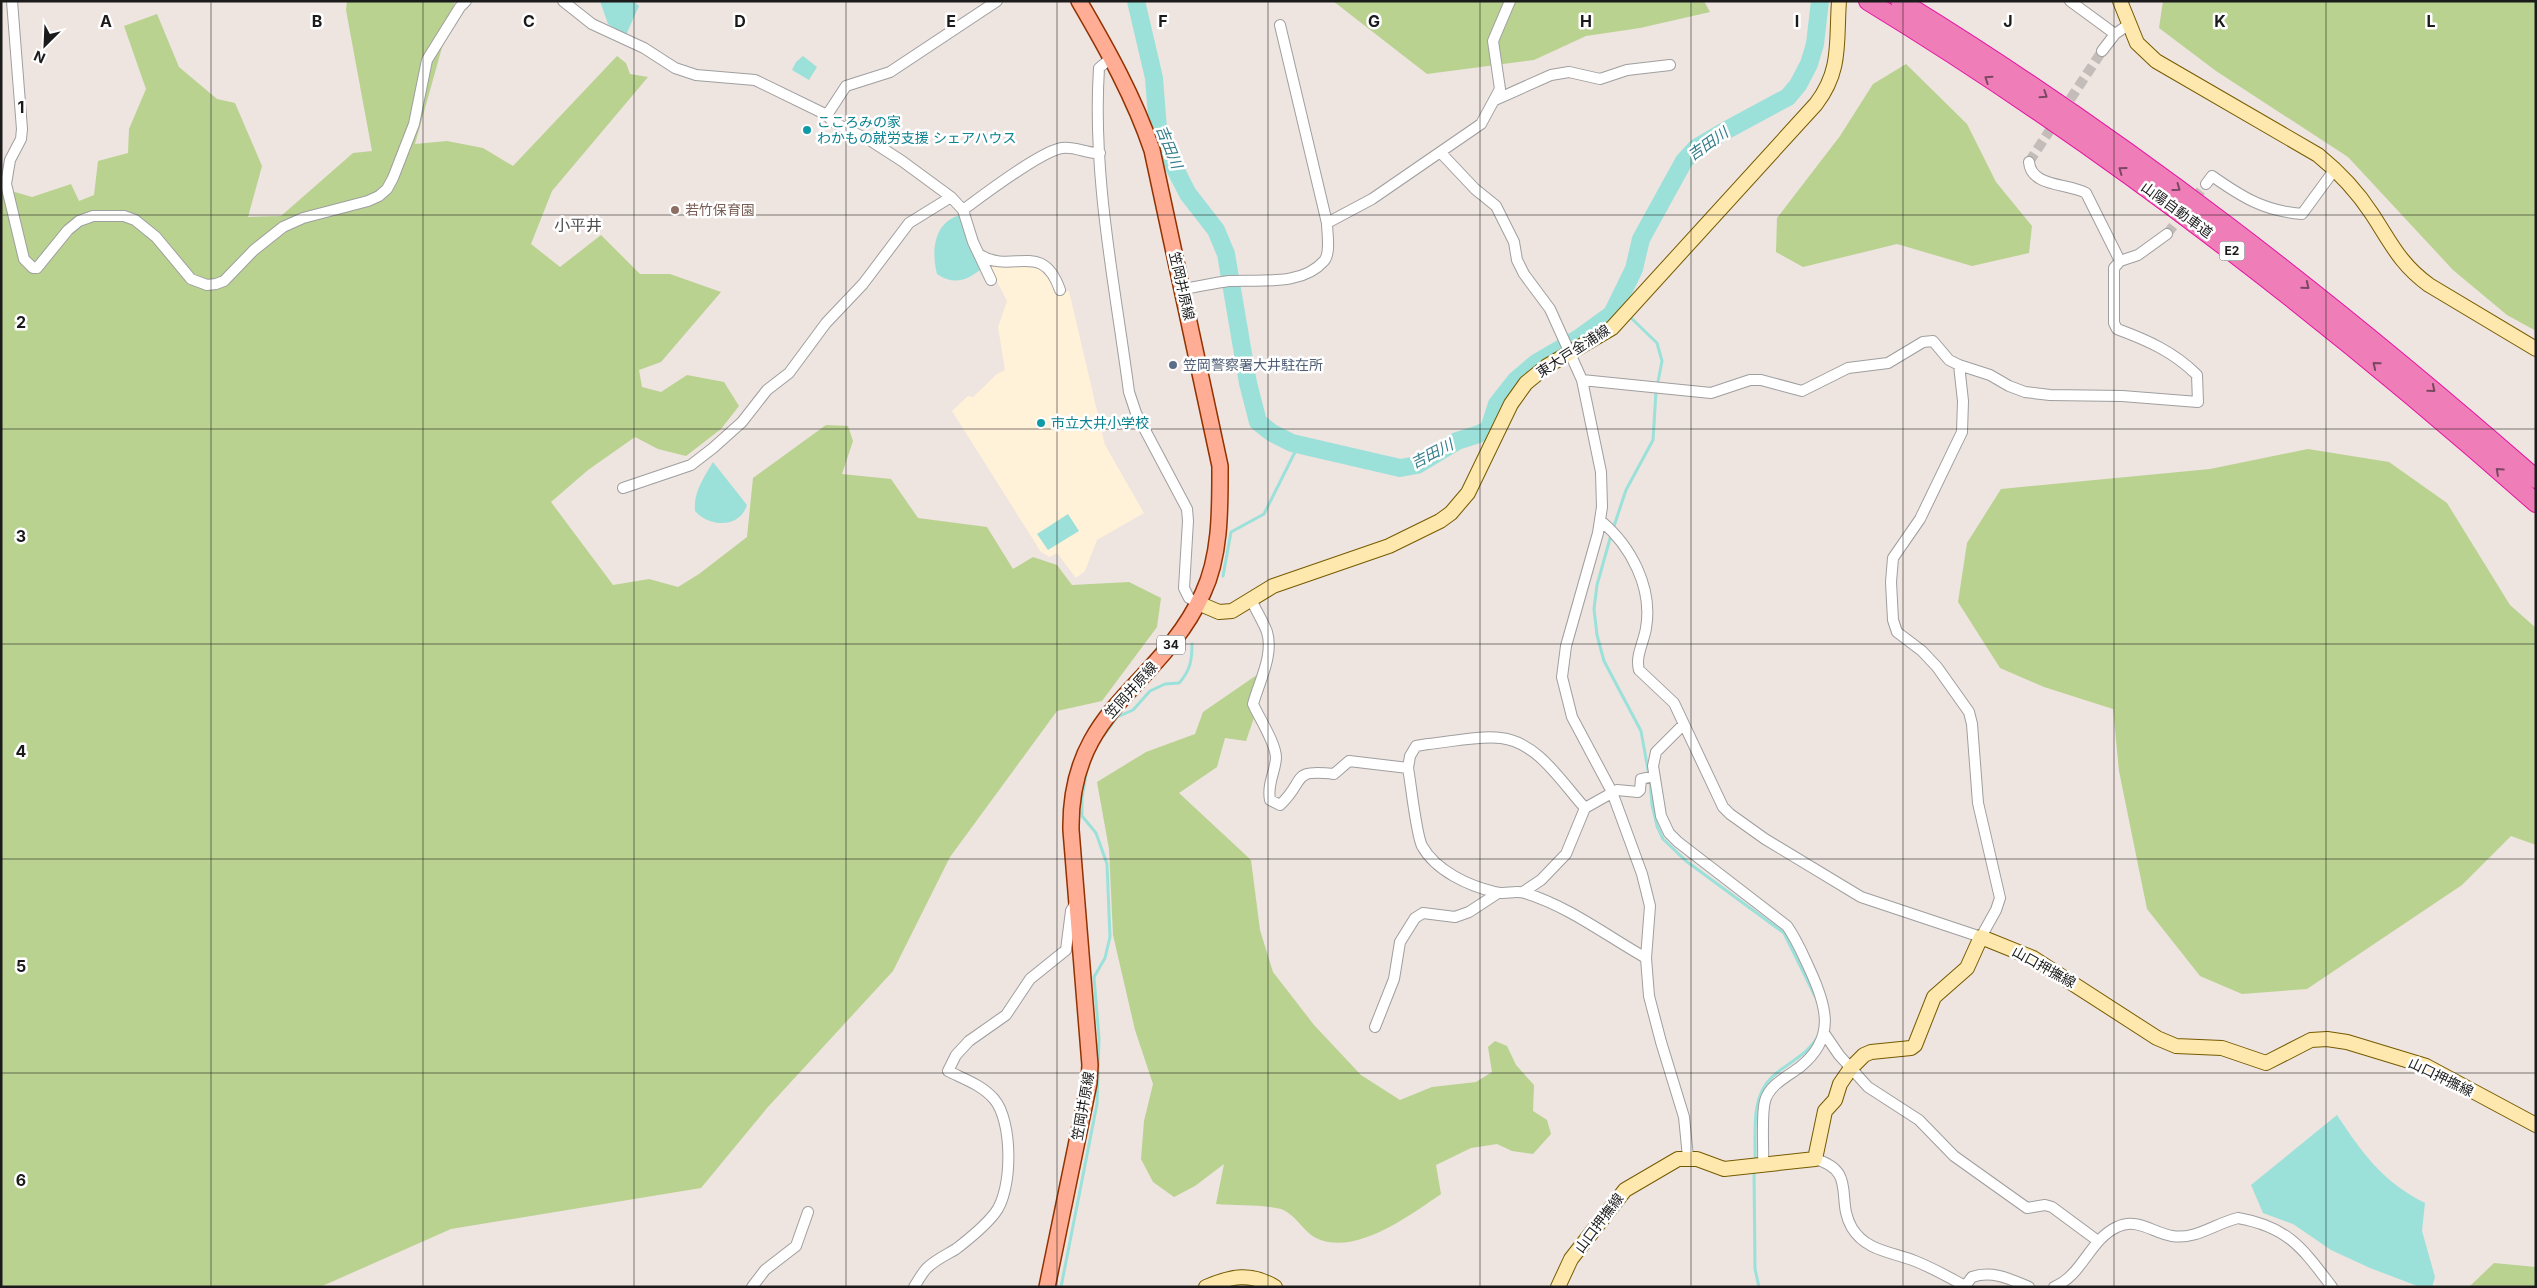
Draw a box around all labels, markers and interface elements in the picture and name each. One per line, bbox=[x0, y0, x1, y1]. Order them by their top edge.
text: A bbox=[100, 11, 112, 31]
text: B bbox=[312, 11, 322, 31]
text: C bbox=[523, 11, 535, 31]
text: D bbox=[734, 11, 746, 31]
text: E bbox=[946, 11, 956, 31]
text: F bbox=[1158, 11, 1168, 31]
text: G bbox=[1368, 11, 1380, 31]
text: H bbox=[1580, 11, 1592, 31]
text: I bbox=[1795, 11, 1799, 31]
text: J bbox=[2003, 11, 2013, 31]
text: K bbox=[2214, 11, 2226, 31]
text: L bbox=[2426, 11, 2436, 31]
north arrow bbox=[20, 20, 70, 70]
text: N bbox=[31, 47, 48, 67]
one-way arrow bbox=[1984, 76, 1994, 85]
one-way arrow bbox=[2038, 88, 2047, 98]
text: 1 bbox=[18, 97, 24, 117]
place label: こころみの家 わかもの就労支援 シェアハウス bbox=[817, 113, 1016, 146]
water label: 吉田川 bbox=[1152, 122, 1187, 173]
water label: 吉田川 bbox=[1684, 122, 1733, 164]
marker: こころみの家 わかもの就労支援 シェアハウス bbox=[801, 124, 813, 136]
one-way arrow bbox=[2119, 168, 2128, 176]
street label: 山陽自動車道 bbox=[2138, 178, 2216, 241]
one-way arrow bbox=[2171, 182, 2180, 191]
place label: 若竹保育園 bbox=[685, 201, 755, 218]
marker: 若竹保育園 bbox=[669, 204, 681, 216]
district label: 小平井 bbox=[554, 215, 602, 235]
road number: E2 bbox=[2220, 242, 2244, 260]
street label: 笠岡井原線 bbox=[1166, 250, 1199, 322]
one-way arrow bbox=[2300, 281, 2309, 289]
text: 2 bbox=[16, 312, 26, 332]
street label: 東大戸金浦線 bbox=[1533, 321, 1613, 381]
place label: 笠岡警察署大井駐在所 bbox=[1183, 356, 1323, 373]
marker: 笠岡警察署大井駐在所 bbox=[1167, 359, 1179, 371]
one-way arrow bbox=[2373, 363, 2382, 371]
one-way arrow bbox=[2426, 383, 2435, 392]
place label: 市立大井小学校 bbox=[1051, 414, 1149, 431]
marker: 市立大井小学校 bbox=[1035, 417, 1047, 429]
water label: 吉田川 bbox=[1407, 434, 1458, 472]
one-way arrow bbox=[2496, 468, 2505, 477]
text: 3 bbox=[16, 526, 26, 546]
road number: 34 bbox=[1157, 636, 1185, 654]
street label: 笠岡井原線 bbox=[1101, 658, 1160, 721]
text: 4 bbox=[16, 741, 27, 761]
street label: 山口押撫線 bbox=[2010, 942, 2079, 991]
text: 5 bbox=[16, 956, 26, 976]
street label: 山口押撫線 bbox=[2406, 1054, 2476, 1100]
street label: 笠岡井原線 bbox=[1068, 1070, 1097, 1142]
text: 6 bbox=[16, 1170, 26, 1190]
street label: 山口押撫線 bbox=[1571, 1190, 1626, 1256]

